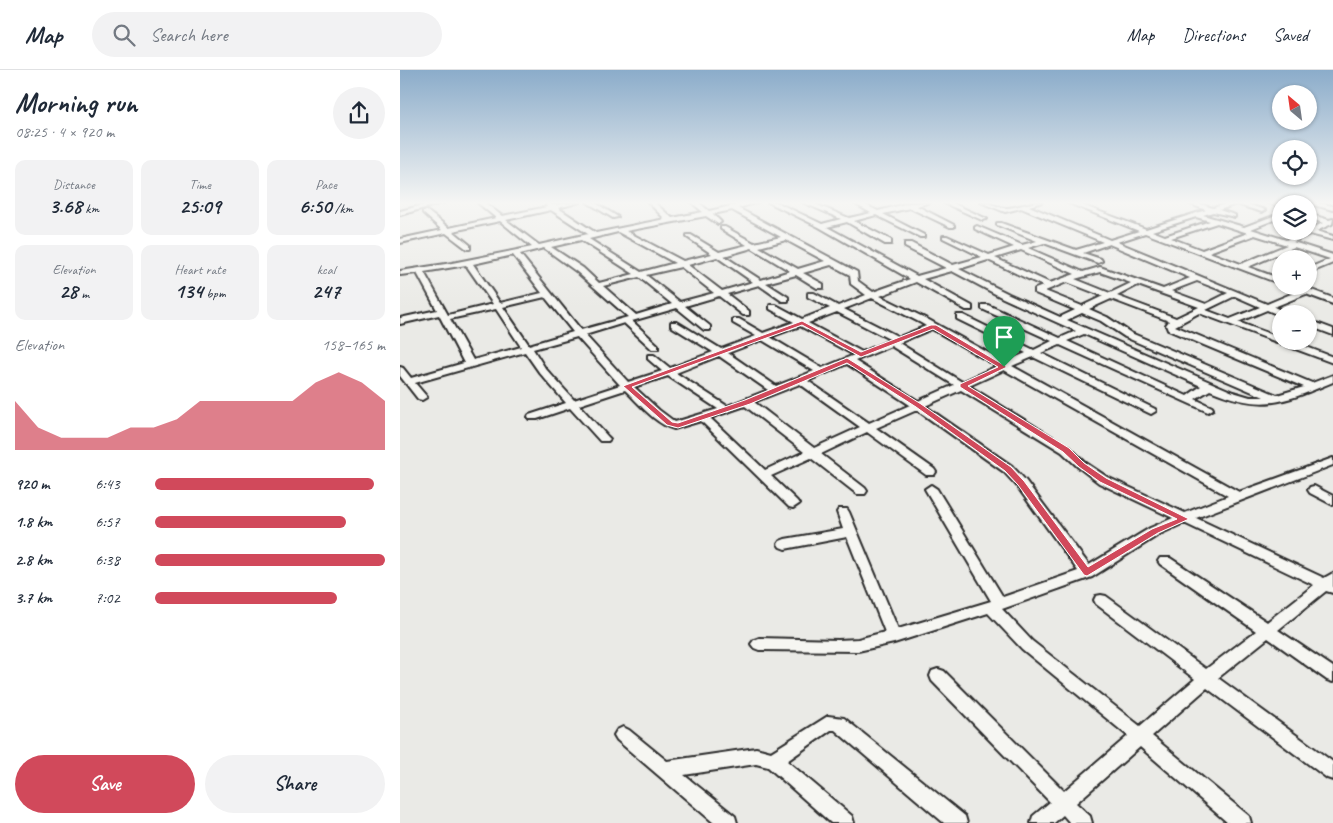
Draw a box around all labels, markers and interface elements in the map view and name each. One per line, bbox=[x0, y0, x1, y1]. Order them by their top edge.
search box bbox=[92, 12, 442, 57]
text: Map bbox=[25, 20, 62, 50]
icon: search bbox=[110, 21, 138, 49]
text: Search here bbox=[150, 23, 228, 47]
text: Map bbox=[1127, 24, 1154, 46]
text: Directions bbox=[1182, 24, 1245, 46]
text: Saved bbox=[1273, 24, 1308, 46]
text: Morning run bbox=[15, 85, 137, 120]
north arrow bbox=[1272, 85, 1318, 130]
map controls bbox=[1272, 85, 1317, 350]
button: share bbox=[333, 87, 385, 139]
text: 08:25 · 4 × 920 m bbox=[15, 122, 114, 142]
button: locate bbox=[1272, 140, 1317, 185]
text: Distance bbox=[53, 176, 95, 193]
text: Time bbox=[189, 176, 211, 193]
text: Pace bbox=[315, 176, 337, 193]
text: 3.68 bbox=[49, 193, 82, 219]
text: 25:09 bbox=[179, 193, 221, 219]
text: 6:50 bbox=[299, 193, 331, 219]
button: layers bbox=[1272, 195, 1317, 240]
text: km bbox=[82, 200, 99, 217]
text: /km bbox=[331, 200, 353, 217]
button: + bbox=[1272, 250, 1317, 295]
text: Elevation bbox=[52, 261, 96, 278]
text: Heart rate bbox=[174, 261, 226, 278]
text: kcal bbox=[317, 261, 335, 278]
text: 28 bbox=[59, 278, 78, 304]
text: 134 bbox=[175, 278, 203, 304]
text: 247 bbox=[312, 278, 340, 304]
text: m bbox=[78, 285, 89, 302]
text: bpm bbox=[203, 285, 225, 302]
button: − bbox=[1272, 305, 1317, 350]
pin bbox=[983, 316, 1025, 367]
icon: arrive bbox=[990, 323, 1018, 351]
text: Elevation bbox=[15, 335, 64, 355]
text: 158–165 m bbox=[322, 335, 385, 355]
text: 920 m bbox=[15, 474, 49, 494]
text: 6:43 bbox=[95, 474, 120, 494]
text: 1.8 km bbox=[15, 512, 52, 532]
text: 6:57 bbox=[95, 512, 120, 532]
text: 2.8 km bbox=[15, 550, 52, 570]
text: 6:38 bbox=[95, 550, 120, 570]
text: 3.7 km bbox=[15, 588, 52, 608]
text: 7:02 bbox=[95, 588, 120, 608]
button: Save bbox=[15, 755, 195, 813]
button: Share bbox=[205, 755, 385, 813]

